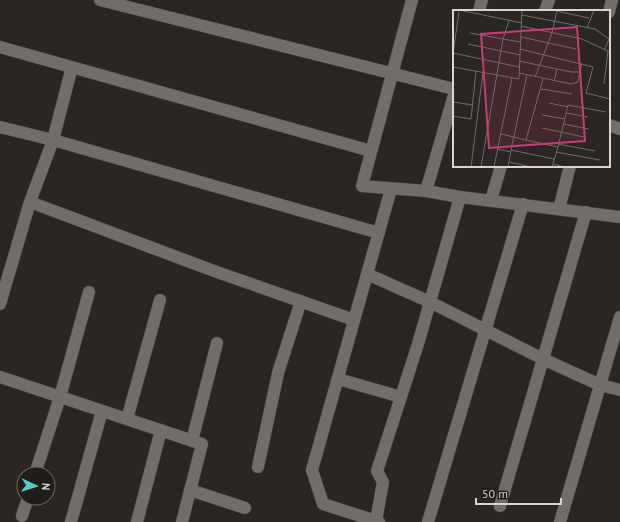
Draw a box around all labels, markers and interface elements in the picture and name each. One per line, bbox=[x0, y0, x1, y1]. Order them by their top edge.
inset map bbox=[453, 10, 610, 167]
north arrow bbox=[16, 466, 56, 506]
scale bar bbox=[476, 480, 561, 506]
text: N bbox=[39, 483, 53, 491]
text: 50 m bbox=[482, 486, 508, 501]

